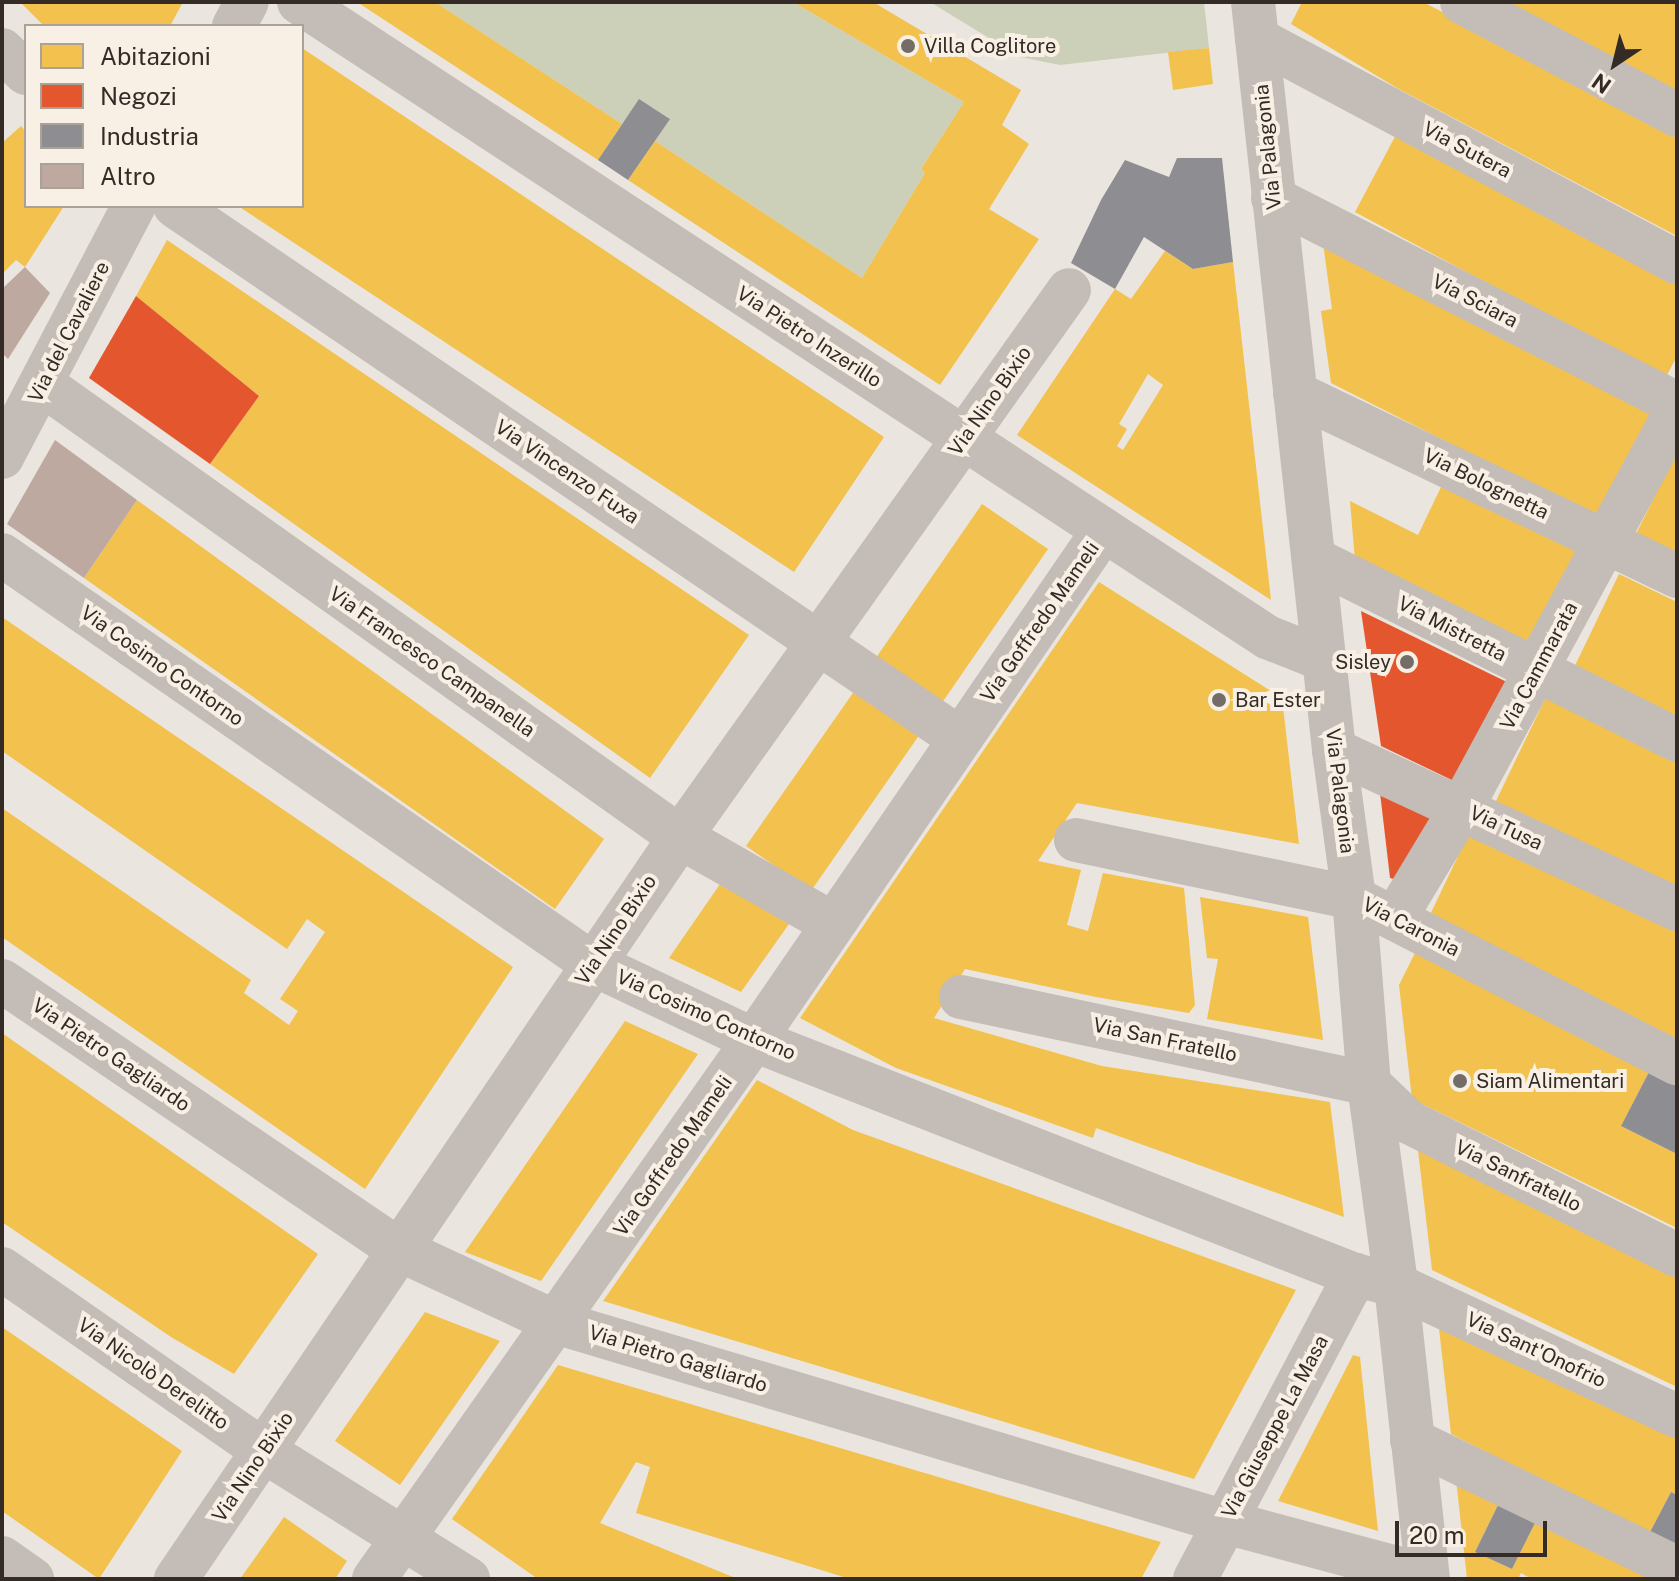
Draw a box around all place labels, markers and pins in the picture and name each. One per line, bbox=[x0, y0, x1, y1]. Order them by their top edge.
place label: Villa Coglitore bbox=[924, 34, 1056, 58]
marker: Villa Coglitore bbox=[899, 37, 917, 55]
place label: Sisley bbox=[1335, 650, 1391, 674]
marker: Sisley bbox=[1398, 653, 1416, 671]
place label: Bar Ester bbox=[1235, 688, 1321, 712]
marker: Bar Ester bbox=[1210, 691, 1228, 709]
place label: Siam Alimentari bbox=[1476, 1069, 1624, 1093]
marker: Siam Alimentari bbox=[1451, 1072, 1469, 1090]

